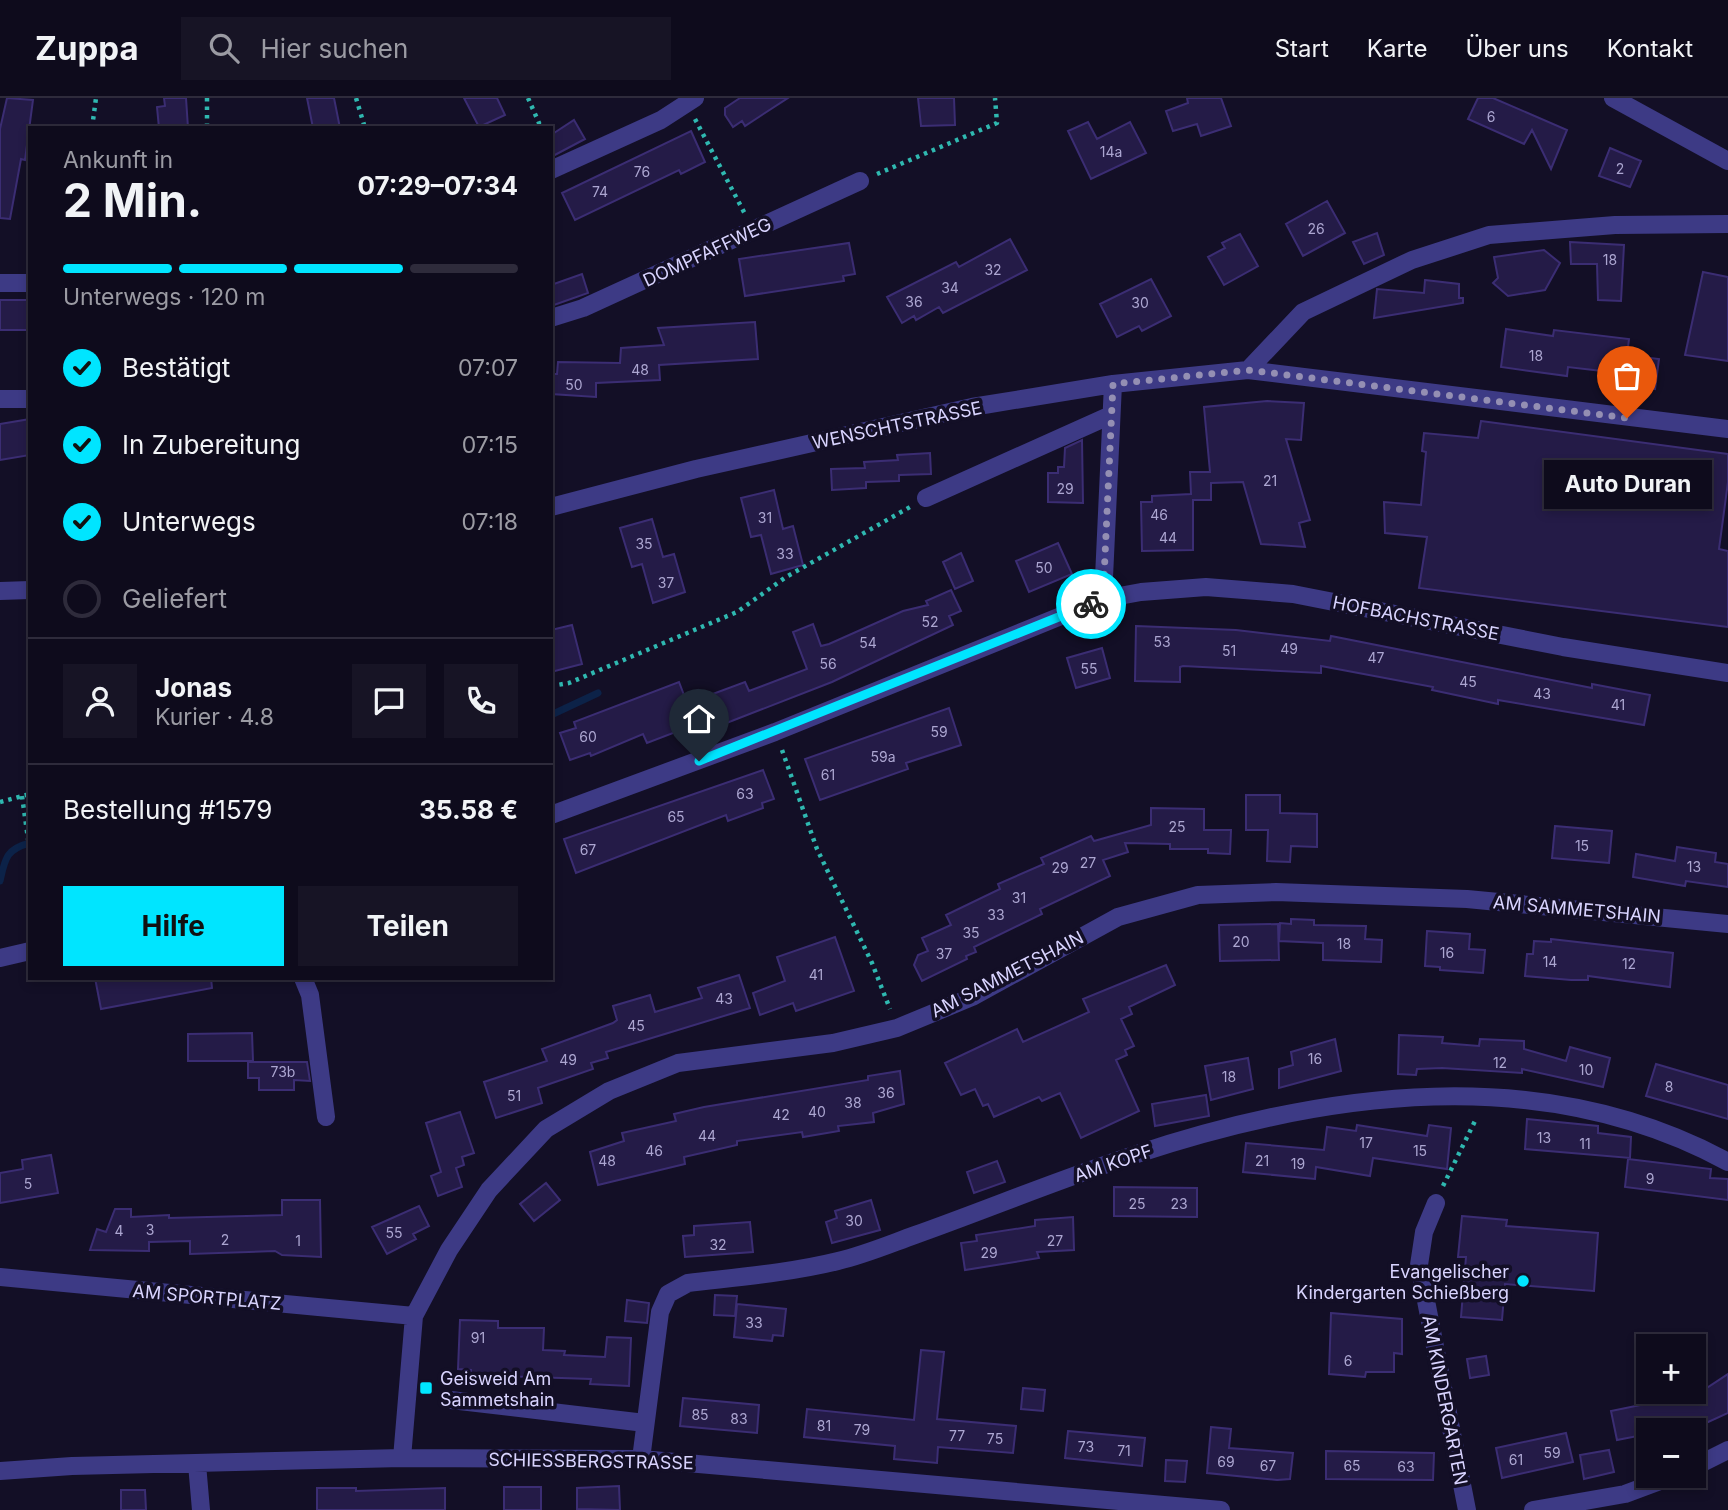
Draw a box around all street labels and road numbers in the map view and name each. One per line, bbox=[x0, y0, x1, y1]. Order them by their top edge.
street label: DOMPFAFFWEG bbox=[639, 213, 775, 291]
street label: WENSCHTSTRASSE bbox=[810, 397, 984, 453]
street label: HOFBACHSTRASSE bbox=[1331, 592, 1501, 644]
street label: AM SAMMETSHAIN bbox=[1492, 891, 1662, 927]
street label: AM SAMMETSHAIN bbox=[927, 926, 1087, 1022]
street label: AM KOPF bbox=[1071, 1140, 1155, 1186]
street label: AM SPORTPLATZ bbox=[132, 1280, 282, 1314]
street label: AM KINDERGARTEN bbox=[1418, 1313, 1472, 1487]
street label: SCHIESSBERGSTRASSE bbox=[488, 1449, 694, 1473]

